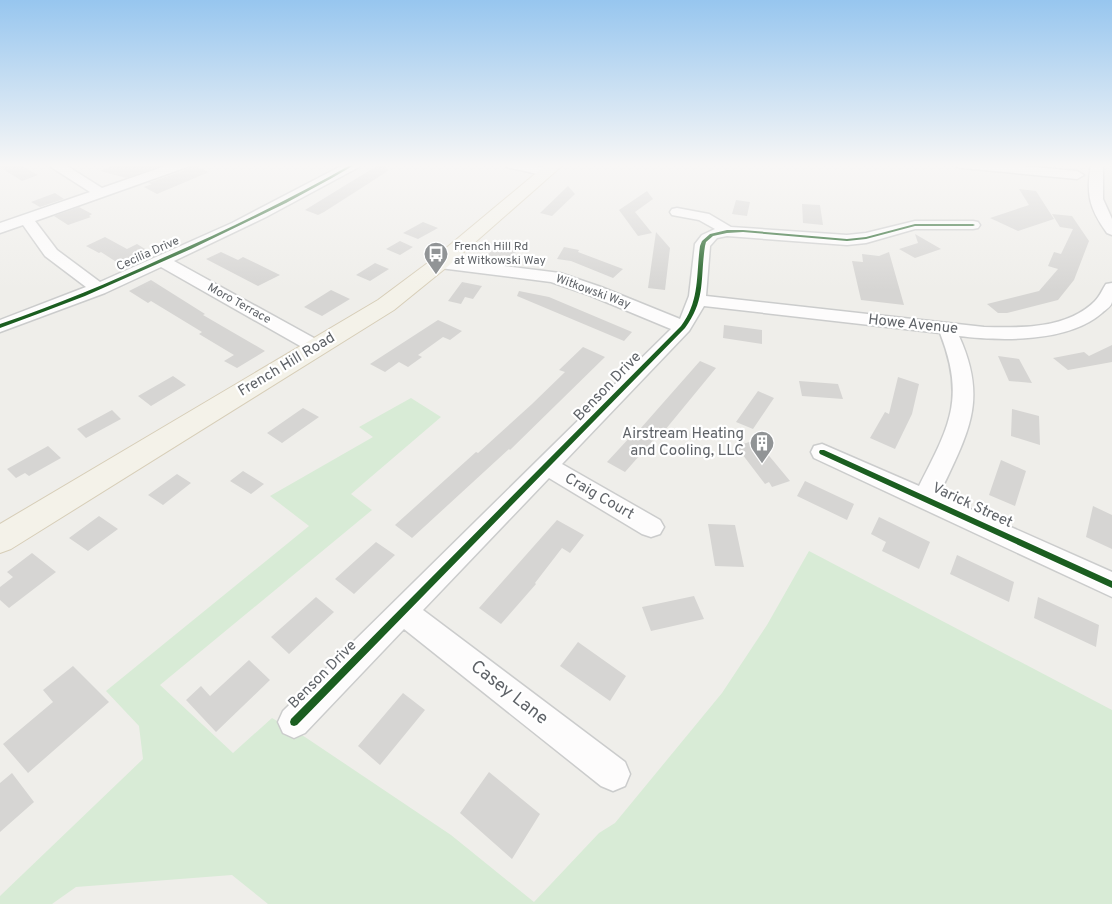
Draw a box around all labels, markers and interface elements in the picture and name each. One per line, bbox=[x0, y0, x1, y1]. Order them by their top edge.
street label: Cecilia Drive bbox=[114, 233, 182, 275]
place label: French Hill Rd at Witkowski Way bbox=[454, 239, 546, 269]
bus stop icon: French Hill Rd at Witkowski Way bbox=[423, 241, 449, 275]
street label: Witkowski Way bbox=[553, 271, 633, 313]
street label: Moro Terrace bbox=[204, 280, 274, 328]
street label: Howe Avenue bbox=[867, 311, 959, 339]
street label: French Hill Road bbox=[235, 329, 339, 401]
street label: Benson Drive bbox=[570, 348, 646, 426]
place label: Airstream Heating and Cooling, LLC bbox=[622, 425, 744, 461]
building icon: Airstream Heating and Cooling, LLC bbox=[749, 430, 775, 464]
street label: Craig Court bbox=[561, 469, 637, 525]
street label: Varick Street bbox=[929, 479, 1015, 533]
street label: Benson Drive bbox=[285, 637, 361, 713]
street label: Casey Lane bbox=[466, 656, 552, 730]

